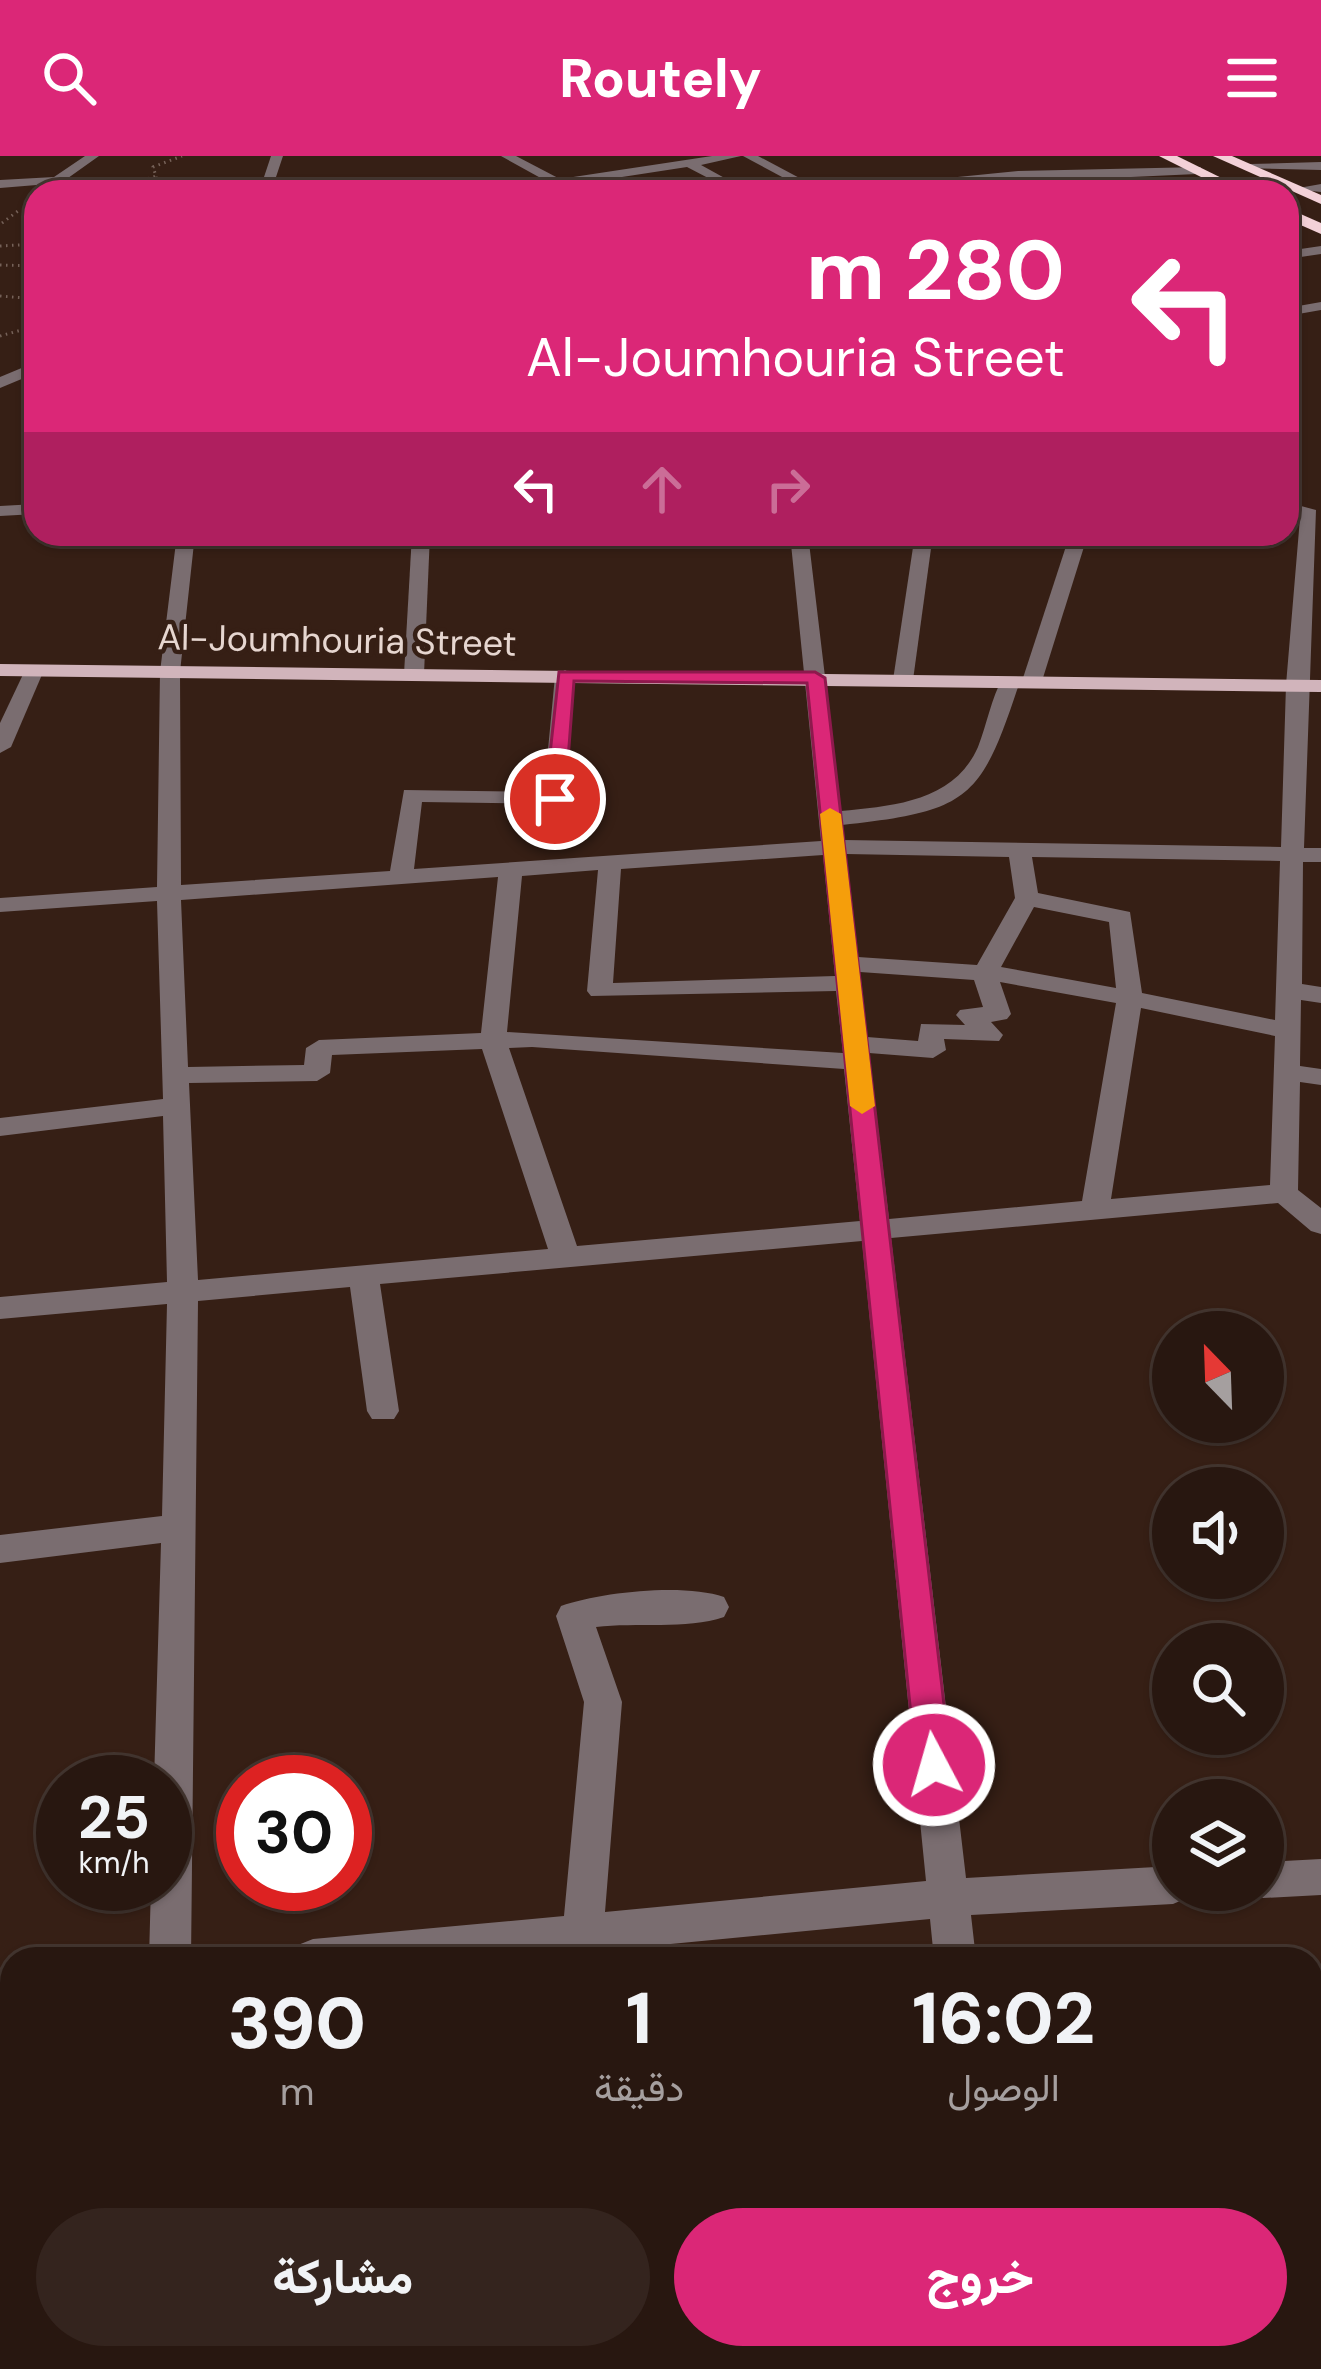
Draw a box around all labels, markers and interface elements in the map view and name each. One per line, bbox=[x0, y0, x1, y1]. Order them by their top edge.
text: Routely bbox=[559, 43, 762, 114]
icon: search bbox=[36, 45, 102, 111]
icon: menu bbox=[1219, 45, 1285, 111]
text: 280 m bbox=[806, 216, 1065, 325]
icon: left bbox=[1107, 228, 1263, 384]
text: Al-Joumhouria Street bbox=[526, 322, 1065, 393]
icon: left bbox=[503, 456, 569, 522]
icon: ahead bbox=[629, 456, 695, 522]
icon: right bbox=[755, 456, 821, 522]
street label: Al-Joumhouria Street bbox=[157, 613, 517, 667]
pin bbox=[504, 748, 606, 850]
icon: arrive bbox=[522, 766, 588, 832]
north arrow bbox=[1152, 1311, 1284, 1443]
map controls bbox=[1152, 1311, 1284, 1911]
button: sound bbox=[1152, 1467, 1284, 1599]
button: search bbox=[1152, 1623, 1284, 1755]
position arrow bbox=[871, 1702, 997, 1828]
speed limit sign: 30 bbox=[216, 1755, 372, 1911]
text: 25 bbox=[78, 1778, 150, 1857]
button: layers bbox=[1152, 1779, 1284, 1911]
text: km/h bbox=[79, 1843, 149, 1882]
text: 1 bbox=[626, 1972, 652, 2065]
text: 16:02 bbox=[912, 1972, 1095, 2065]
text: 390 bbox=[228, 1977, 366, 2070]
text: دقيقة bbox=[594, 2062, 684, 2113]
text: الوصول bbox=[947, 2062, 1060, 2113]
text: m bbox=[280, 2066, 314, 2117]
button: مشاركة bbox=[36, 2208, 650, 2346]
button: خروج bbox=[674, 2208, 1287, 2346]

